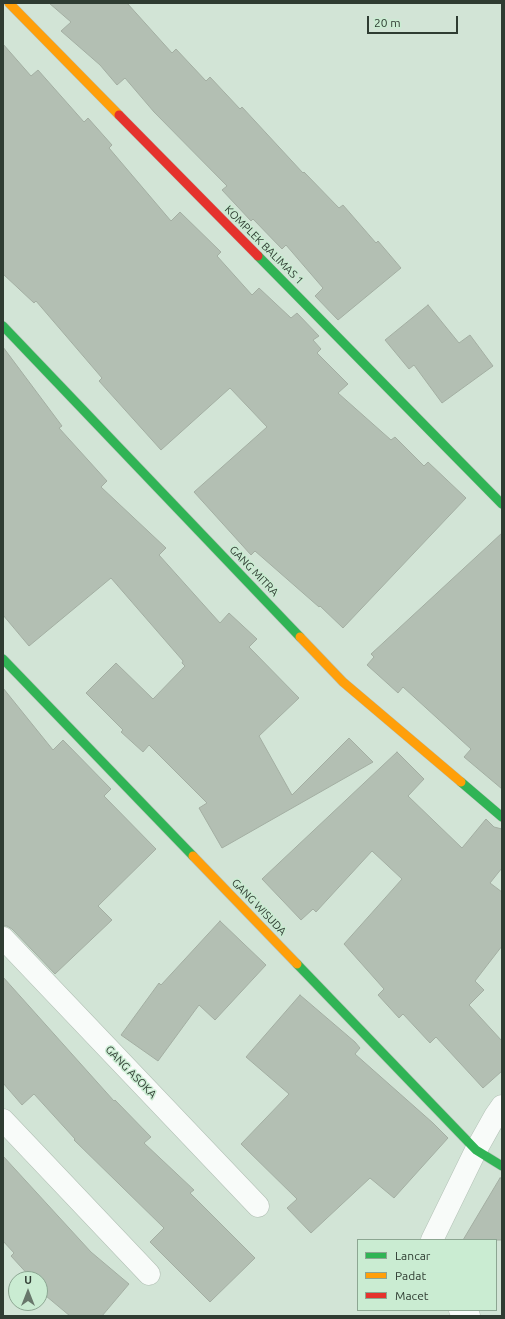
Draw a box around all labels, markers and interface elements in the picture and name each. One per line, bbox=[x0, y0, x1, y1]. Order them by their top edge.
scale bar bbox=[369, 8, 460, 34]
text: 20 m bbox=[374, 16, 401, 29]
street label: KOMPLEK BALIMAS 1 bbox=[222, 203, 306, 287]
street label: GANG MITRA bbox=[227, 543, 281, 599]
street label: GANG WISUDA bbox=[229, 876, 289, 938]
street label: GANG ASOKA bbox=[103, 1043, 159, 1101]
legend bbox=[357, 1239, 497, 1311]
text: Lancar bbox=[395, 1249, 430, 1262]
text: Padat bbox=[395, 1269, 426, 1282]
north arrow bbox=[8, 1271, 48, 1311]
text: U bbox=[24, 1274, 32, 1286]
text: Macet bbox=[395, 1289, 428, 1302]

